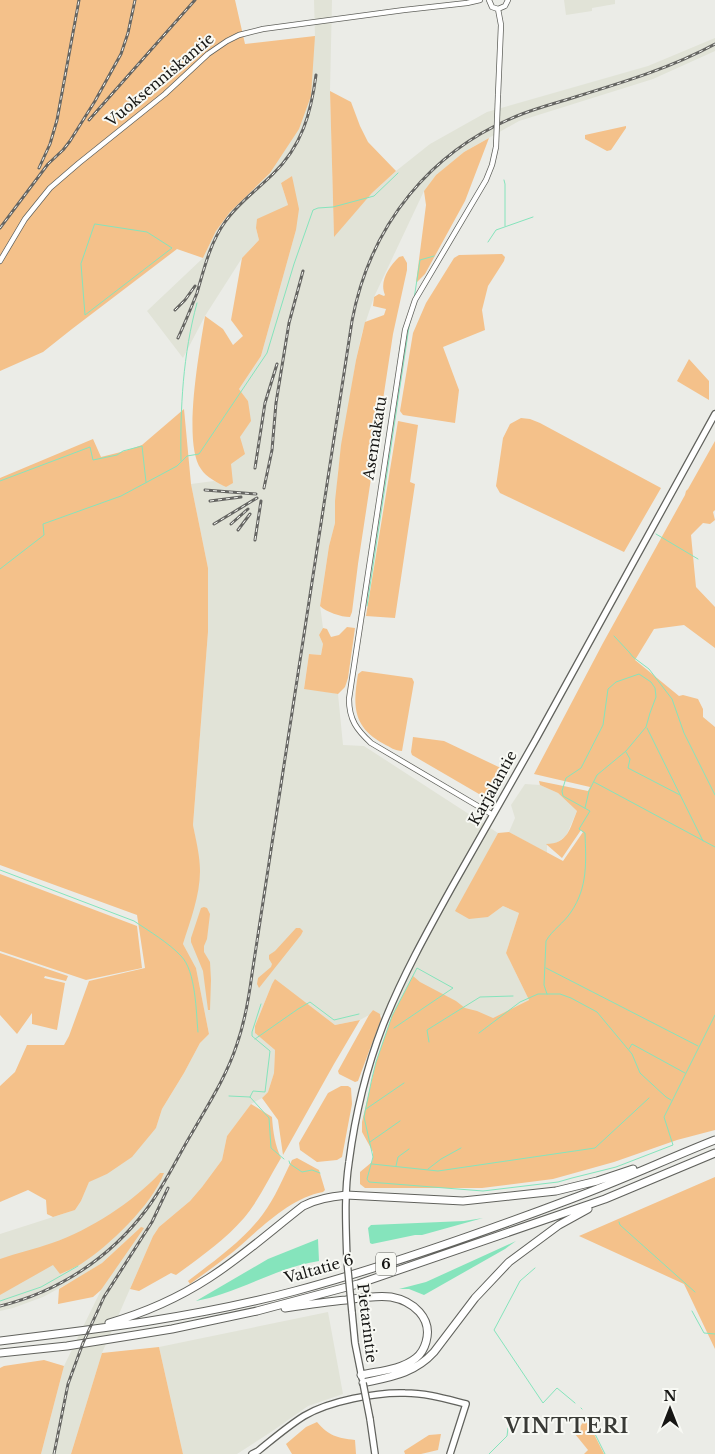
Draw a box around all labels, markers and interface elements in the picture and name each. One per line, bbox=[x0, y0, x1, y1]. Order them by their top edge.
street label: Vuoksenniskantie bbox=[101, 29, 218, 131]
street label: Asemakatu bbox=[358, 395, 391, 482]
street label: Karjalantie bbox=[464, 747, 521, 829]
street label: Valtatie 6 bbox=[281, 1250, 356, 1288]
road number: 6 bbox=[376, 1252, 396, 1276]
street label: Pietarintie bbox=[353, 1282, 382, 1364]
north arrow bbox=[645, 1384, 695, 1434]
text: N bbox=[663, 1387, 677, 1405]
district label: VINTTERI bbox=[504, 1414, 629, 1438]

